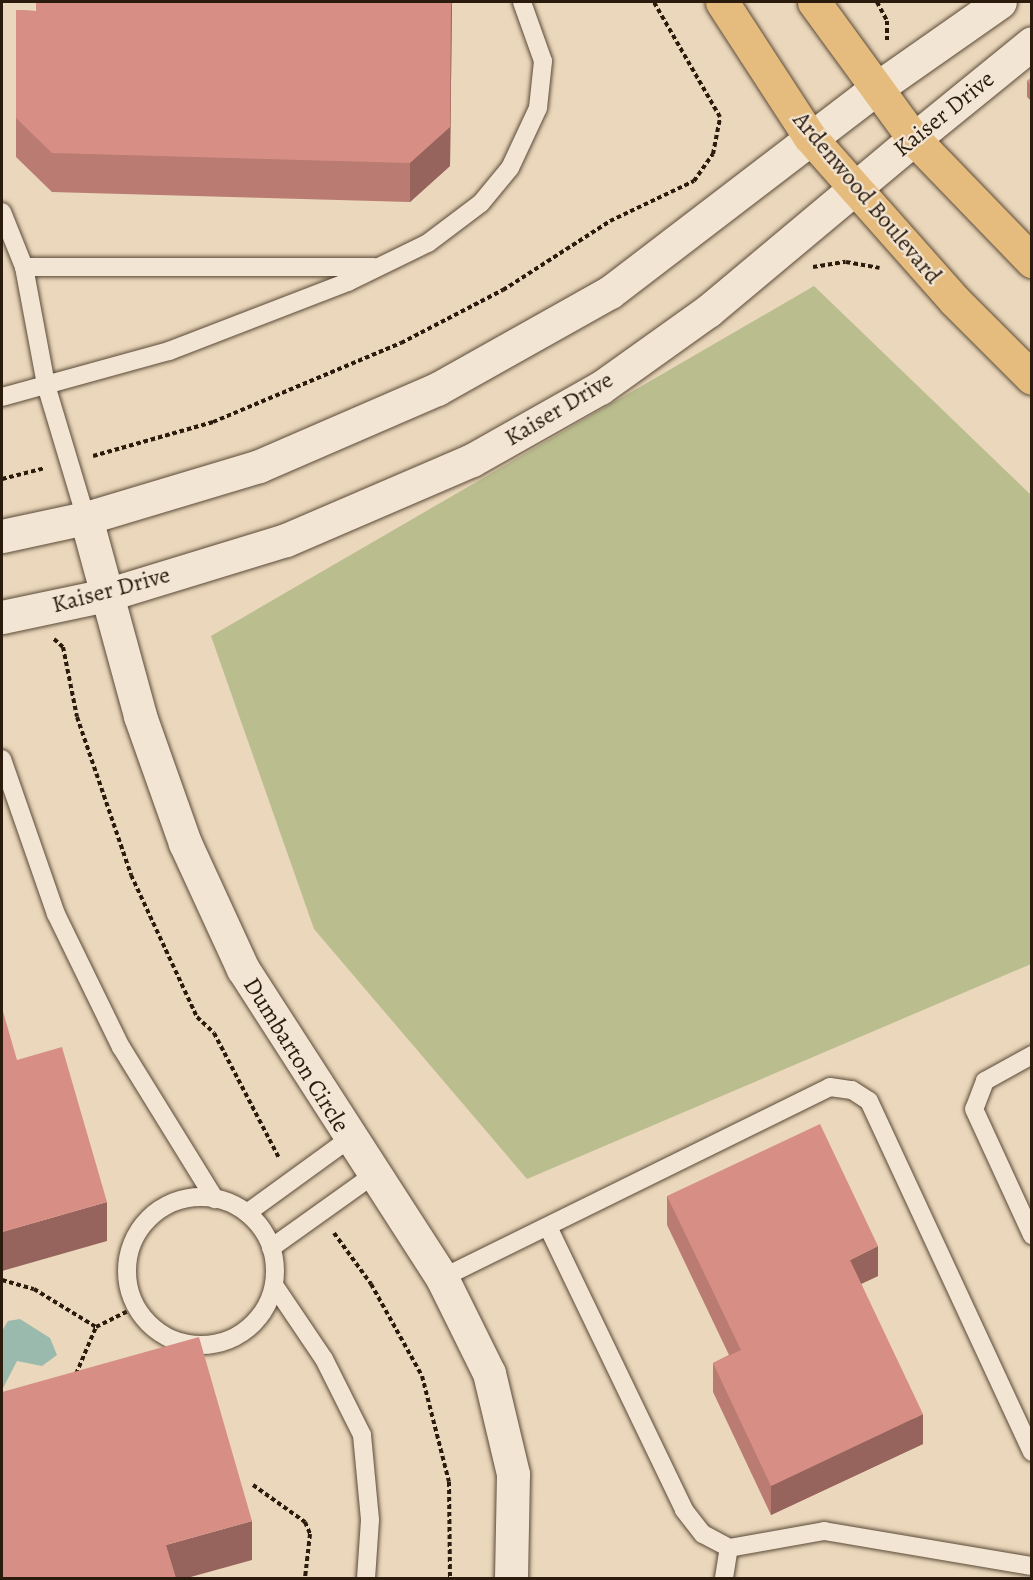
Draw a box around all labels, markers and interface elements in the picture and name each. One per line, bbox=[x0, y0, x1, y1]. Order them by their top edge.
street label: Kaiser Drive bbox=[888, 65, 1000, 163]
street label: Ardenwood Boulevard bbox=[787, 106, 947, 290]
street label: Kaiser Drive bbox=[500, 365, 618, 453]
street label: Kaiser Drive bbox=[49, 560, 173, 620]
street label: Dumbarton Circle bbox=[237, 972, 355, 1138]

